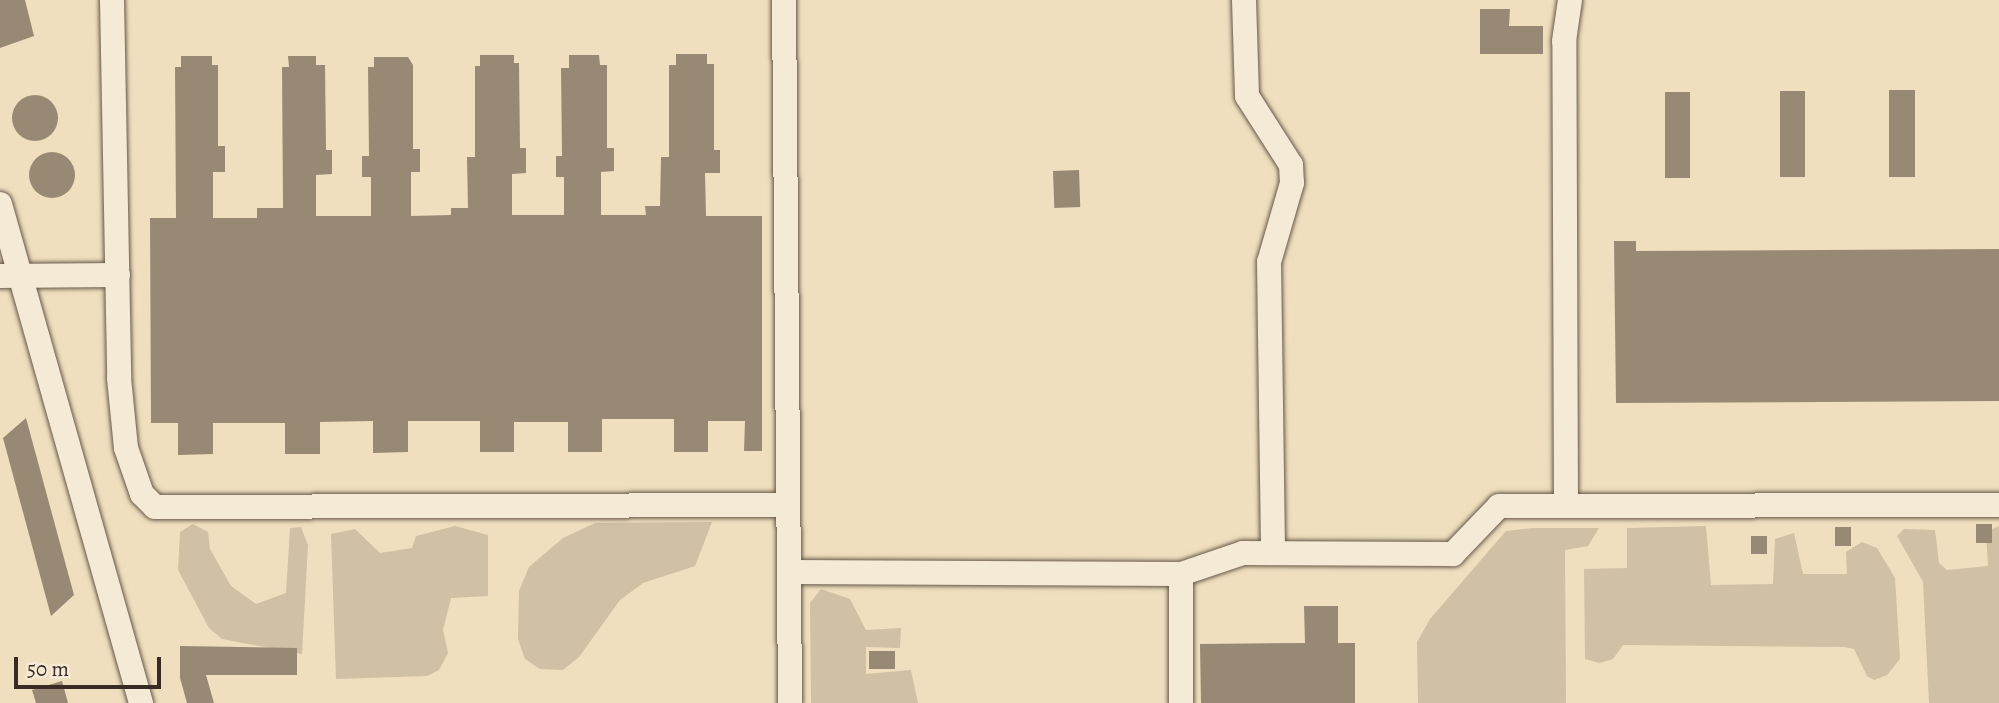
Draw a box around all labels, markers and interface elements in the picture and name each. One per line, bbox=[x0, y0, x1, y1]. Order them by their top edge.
scale bar bbox=[18, 644, 164, 688]
text: 50 m bbox=[27, 655, 69, 683]

